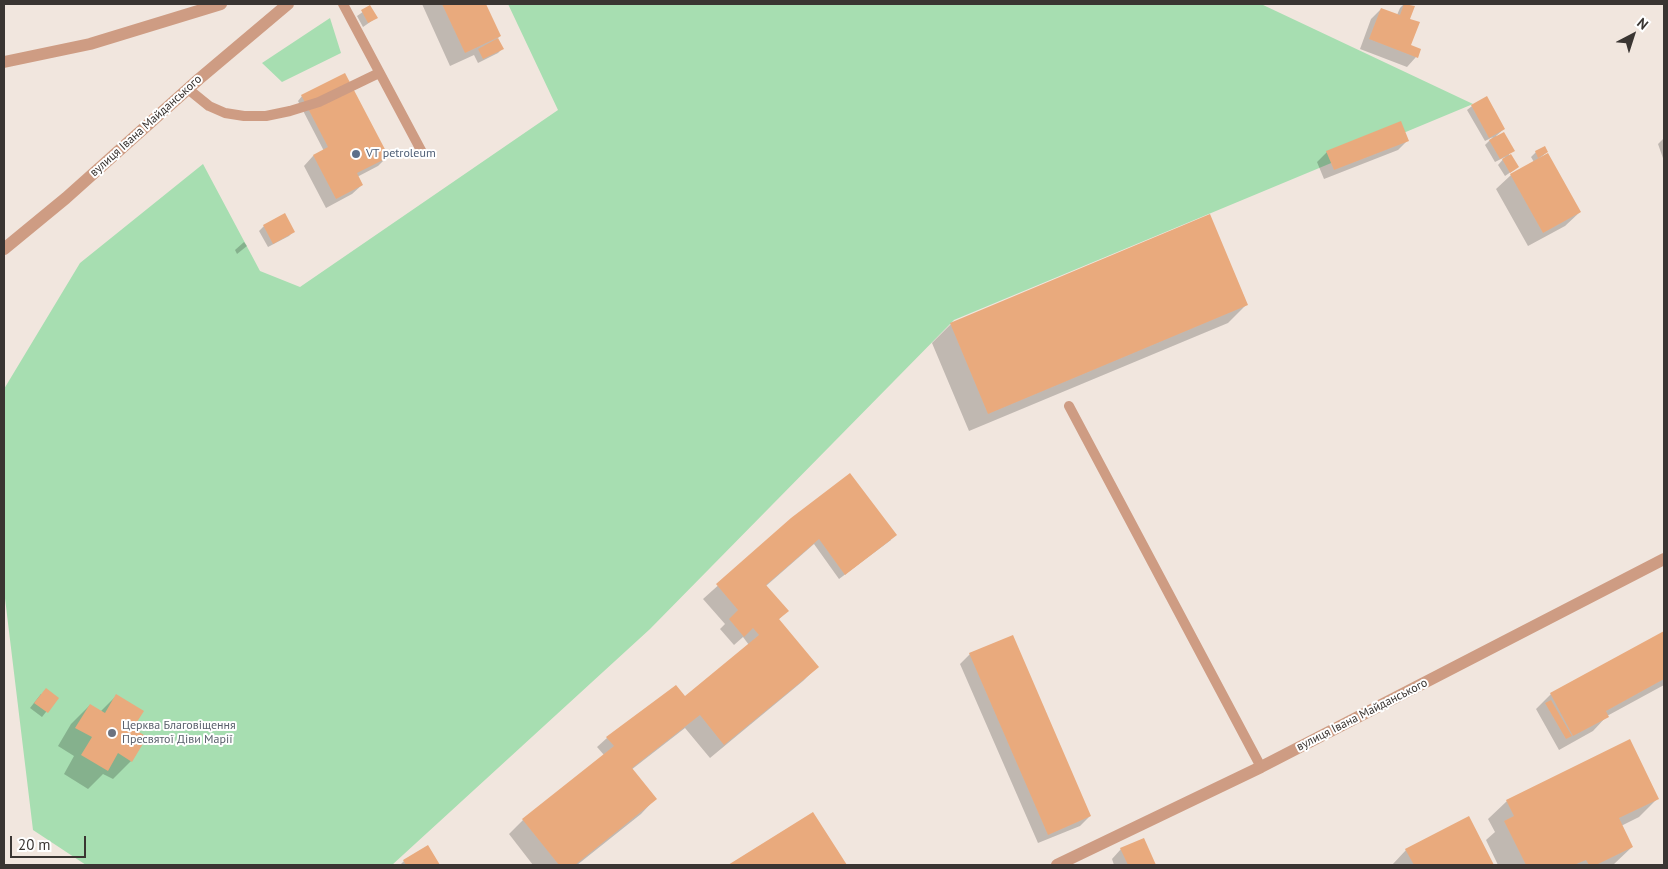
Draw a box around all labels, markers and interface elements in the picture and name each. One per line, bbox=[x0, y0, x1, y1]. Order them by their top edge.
north arrow bbox=[1608, 10, 1658, 60]
text: N bbox=[1633, 14, 1652, 33]
street label: вулиця Івана Майданського bbox=[87, 72, 205, 180]
place label: VT petroleum bbox=[366, 147, 436, 161]
marker: VT petroleum bbox=[350, 148, 362, 160]
street label: вулиця Івана Майданського bbox=[1294, 676, 1430, 754]
place label: Церква Благовіщення Пресвятої Діви Марії bbox=[122, 719, 236, 747]
marker: Церква Благовіщення Пресвятої Діви Марії bbox=[106, 727, 118, 739]
scale bar bbox=[12, 826, 89, 858]
text: 20 m bbox=[18, 835, 51, 854]

